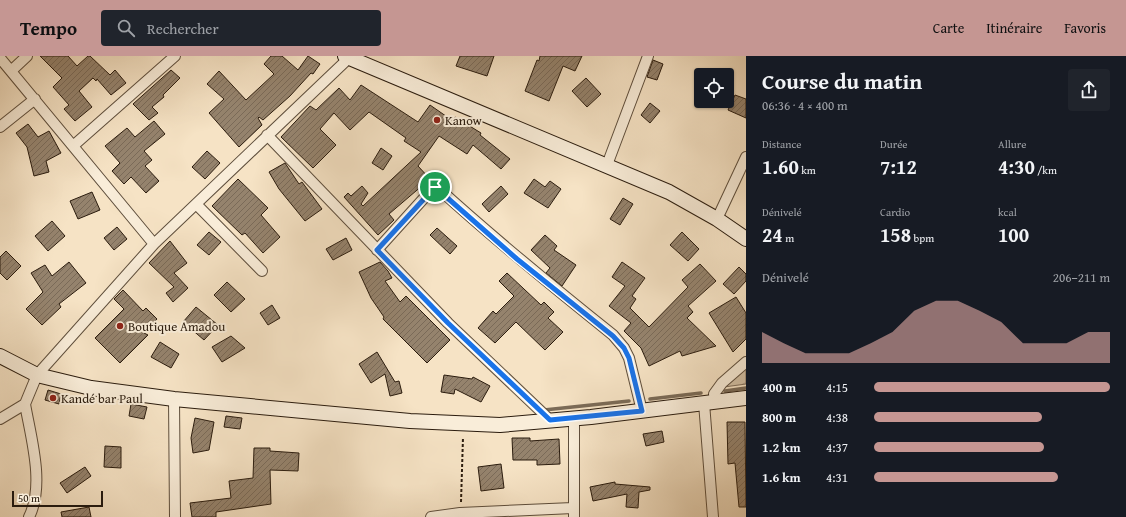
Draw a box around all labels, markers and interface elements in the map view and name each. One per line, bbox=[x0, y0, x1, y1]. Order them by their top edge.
search box bbox=[101, 10, 381, 46]
text: Tempo bbox=[20, 14, 77, 42]
icon: search bbox=[115, 17, 137, 39]
text: Rechercher bbox=[147, 18, 219, 39]
text: Carte bbox=[933, 18, 964, 38]
text: Itinéraire bbox=[986, 18, 1042, 38]
text: Favoris bbox=[1064, 18, 1106, 38]
text: Course du matin bbox=[762, 65, 922, 97]
map controls bbox=[694, 68, 734, 108]
button: locate bbox=[694, 68, 734, 108]
button: share bbox=[1068, 69, 1110, 111]
text: 06:36 · 4 × 400 m bbox=[762, 96, 848, 115]
place label: Kanow bbox=[445, 111, 483, 130]
marker: Kanow bbox=[432, 115, 442, 125]
text: Distance bbox=[762, 136, 801, 152]
text: Durée bbox=[880, 136, 908, 152]
text: Allure bbox=[998, 136, 1026, 152]
text: 1.60 bbox=[762, 152, 799, 181]
text: 7:12 bbox=[880, 152, 917, 181]
text: 4:30 bbox=[998, 152, 1035, 181]
text: km bbox=[799, 162, 816, 178]
text: /km bbox=[1035, 162, 1057, 178]
pin bbox=[418, 170, 452, 204]
icon: arrive bbox=[424, 176, 446, 198]
text: Dénivelé bbox=[762, 204, 802, 220]
text: Cardio bbox=[880, 204, 910, 220]
text: kcal bbox=[998, 204, 1017, 220]
text: 24 bbox=[762, 220, 783, 249]
text: 158 bbox=[880, 220, 911, 249]
text: 100 bbox=[998, 220, 1029, 249]
text: m bbox=[783, 230, 794, 246]
text: bpm bbox=[911, 230, 934, 246]
text: Dénivelé bbox=[762, 268, 809, 287]
text: 206–211 m bbox=[1053, 268, 1110, 287]
place label: Boutique Amadou bbox=[128, 317, 225, 336]
marker: Boutique Amadou bbox=[115, 321, 125, 331]
text: 400 m bbox=[762, 378, 796, 397]
text: 4:15 bbox=[826, 378, 848, 397]
place label: Kandé bar Paul bbox=[61, 389, 143, 408]
marker: Kandé bar Paul bbox=[48, 393, 58, 403]
text: 800 m bbox=[762, 408, 796, 427]
text: 4:38 bbox=[826, 408, 848, 427]
text: 1.2 km bbox=[762, 438, 801, 457]
text: 4:37 bbox=[826, 438, 848, 457]
text: 1.6 km bbox=[762, 468, 801, 487]
text: 4:31 bbox=[826, 468, 848, 487]
scale bar bbox=[12, 489, 103, 508]
text: 50 m bbox=[18, 490, 40, 506]

